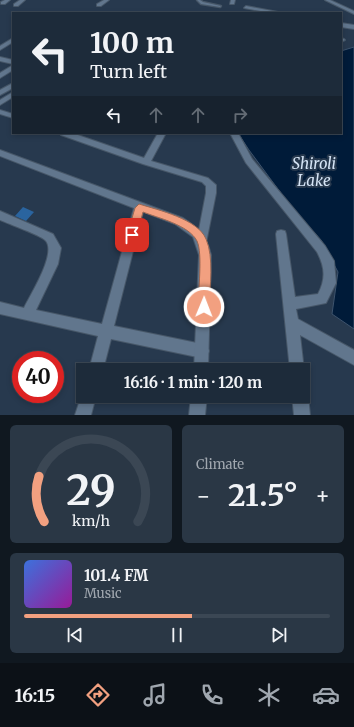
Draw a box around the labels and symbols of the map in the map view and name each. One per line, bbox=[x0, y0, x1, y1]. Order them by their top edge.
water label: Shiroli Lake bbox=[292, 154, 336, 190]
pin bbox=[115, 218, 149, 252]
position arrow bbox=[183, 286, 225, 328]
speed limit sign: 40 bbox=[12, 351, 64, 403]

